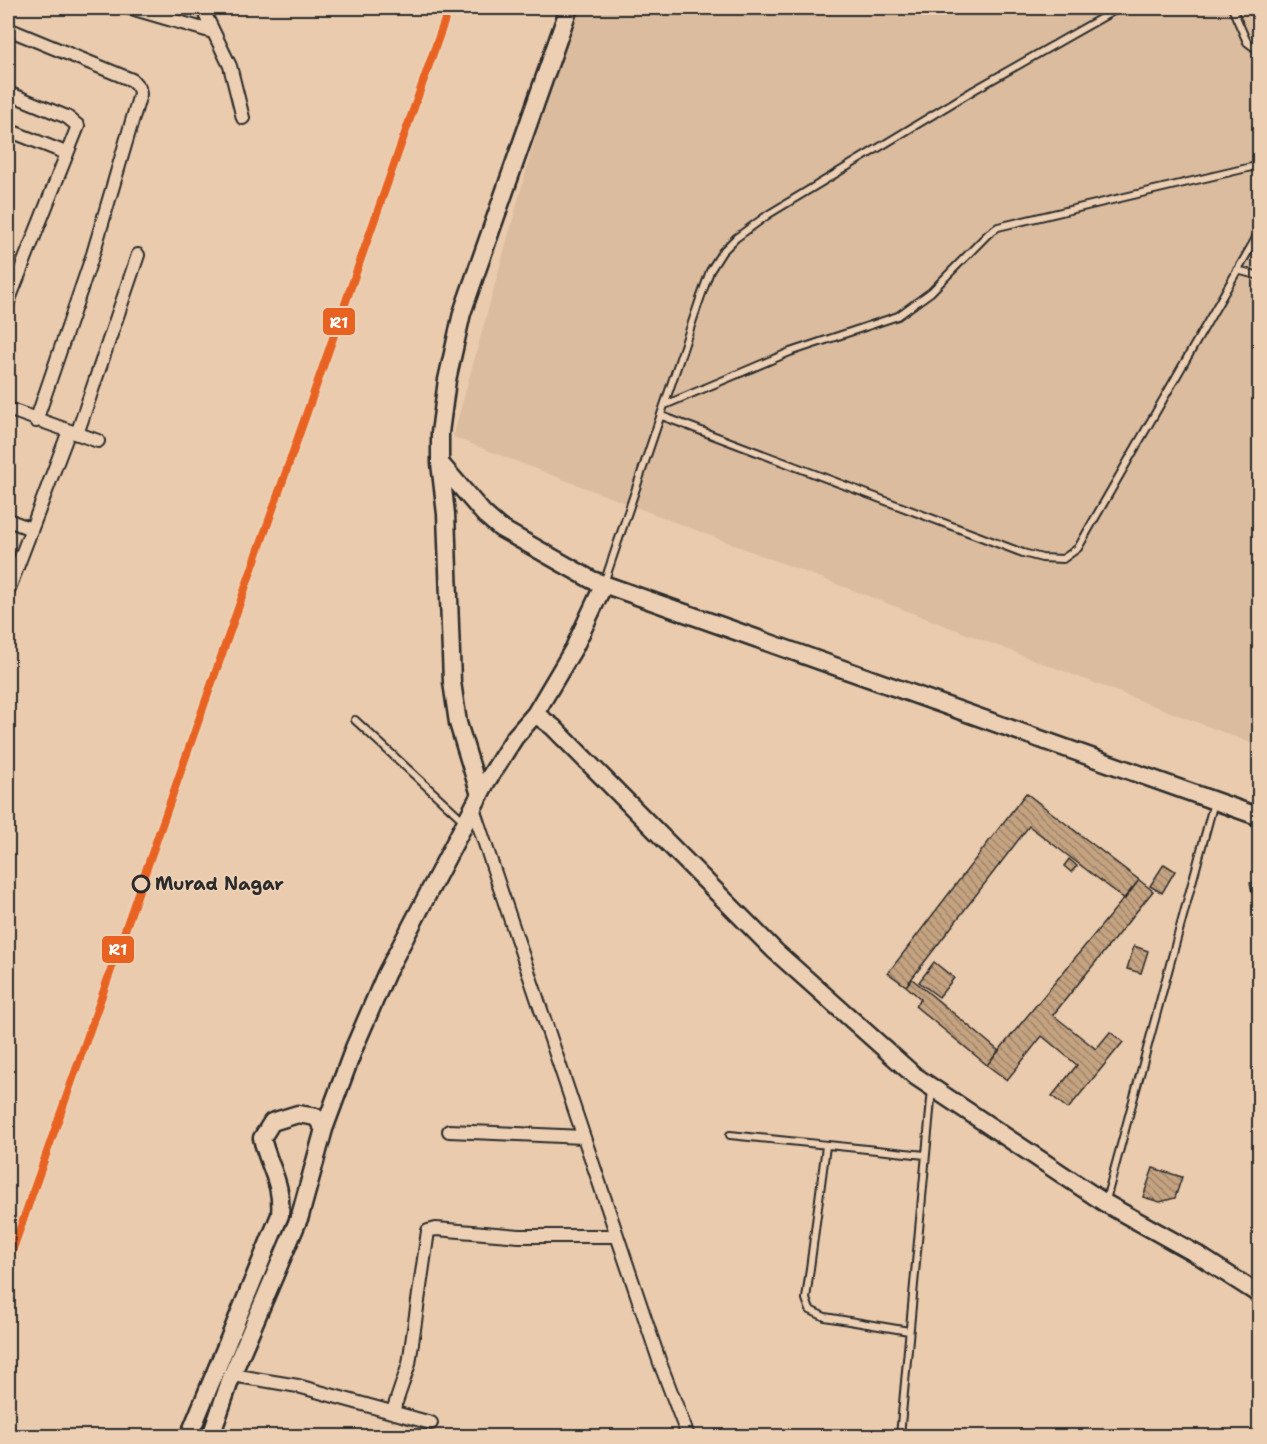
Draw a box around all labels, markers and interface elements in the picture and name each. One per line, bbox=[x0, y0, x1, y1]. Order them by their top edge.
line badge: R1 bbox=[322, 307, 356, 336]
text: R1 bbox=[330, 312, 348, 333]
place label: Murad Nagar bbox=[155, 872, 284, 896]
marker: Murad Nagar bbox=[132, 875, 150, 893]
line badge: R1 bbox=[101, 935, 135, 964]
text: R1 bbox=[109, 939, 127, 960]

